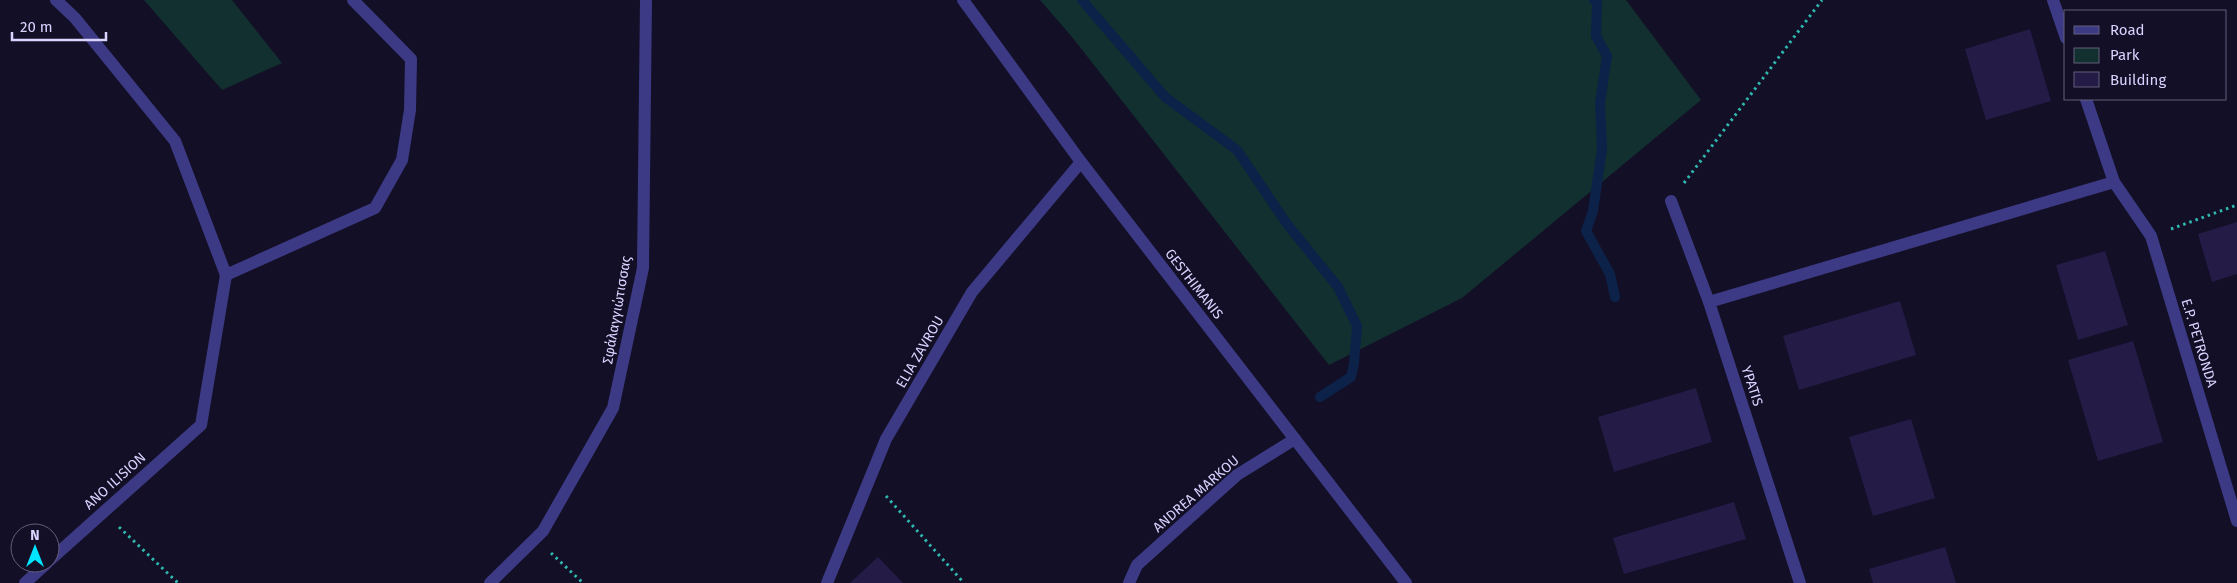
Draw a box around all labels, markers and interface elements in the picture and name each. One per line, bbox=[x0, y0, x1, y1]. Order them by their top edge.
scale bar bbox=[12, 10, 106, 42]
legend bbox=[2064, 10, 2227, 100]
text: 20 m bbox=[20, 18, 53, 36]
text: Road bbox=[2110, 21, 2145, 39]
text: Park bbox=[2110, 46, 2140, 64]
text: Building bbox=[2110, 71, 2166, 89]
street label: GESTHIMANIS bbox=[1161, 245, 1227, 323]
street label: Σφάλαγγιώτισσας bbox=[599, 254, 635, 365]
street label: E.P. PETRONDA bbox=[2177, 297, 2221, 389]
street label: ELIA ZAVROU bbox=[893, 313, 947, 391]
street label: YPATIS bbox=[1738, 364, 1767, 409]
street label: ANO ILISION bbox=[81, 449, 149, 513]
street label: ANDREA MARKOU bbox=[1149, 452, 1243, 536]
north arrow bbox=[10, 523, 60, 573]
text: N bbox=[30, 527, 40, 544]

